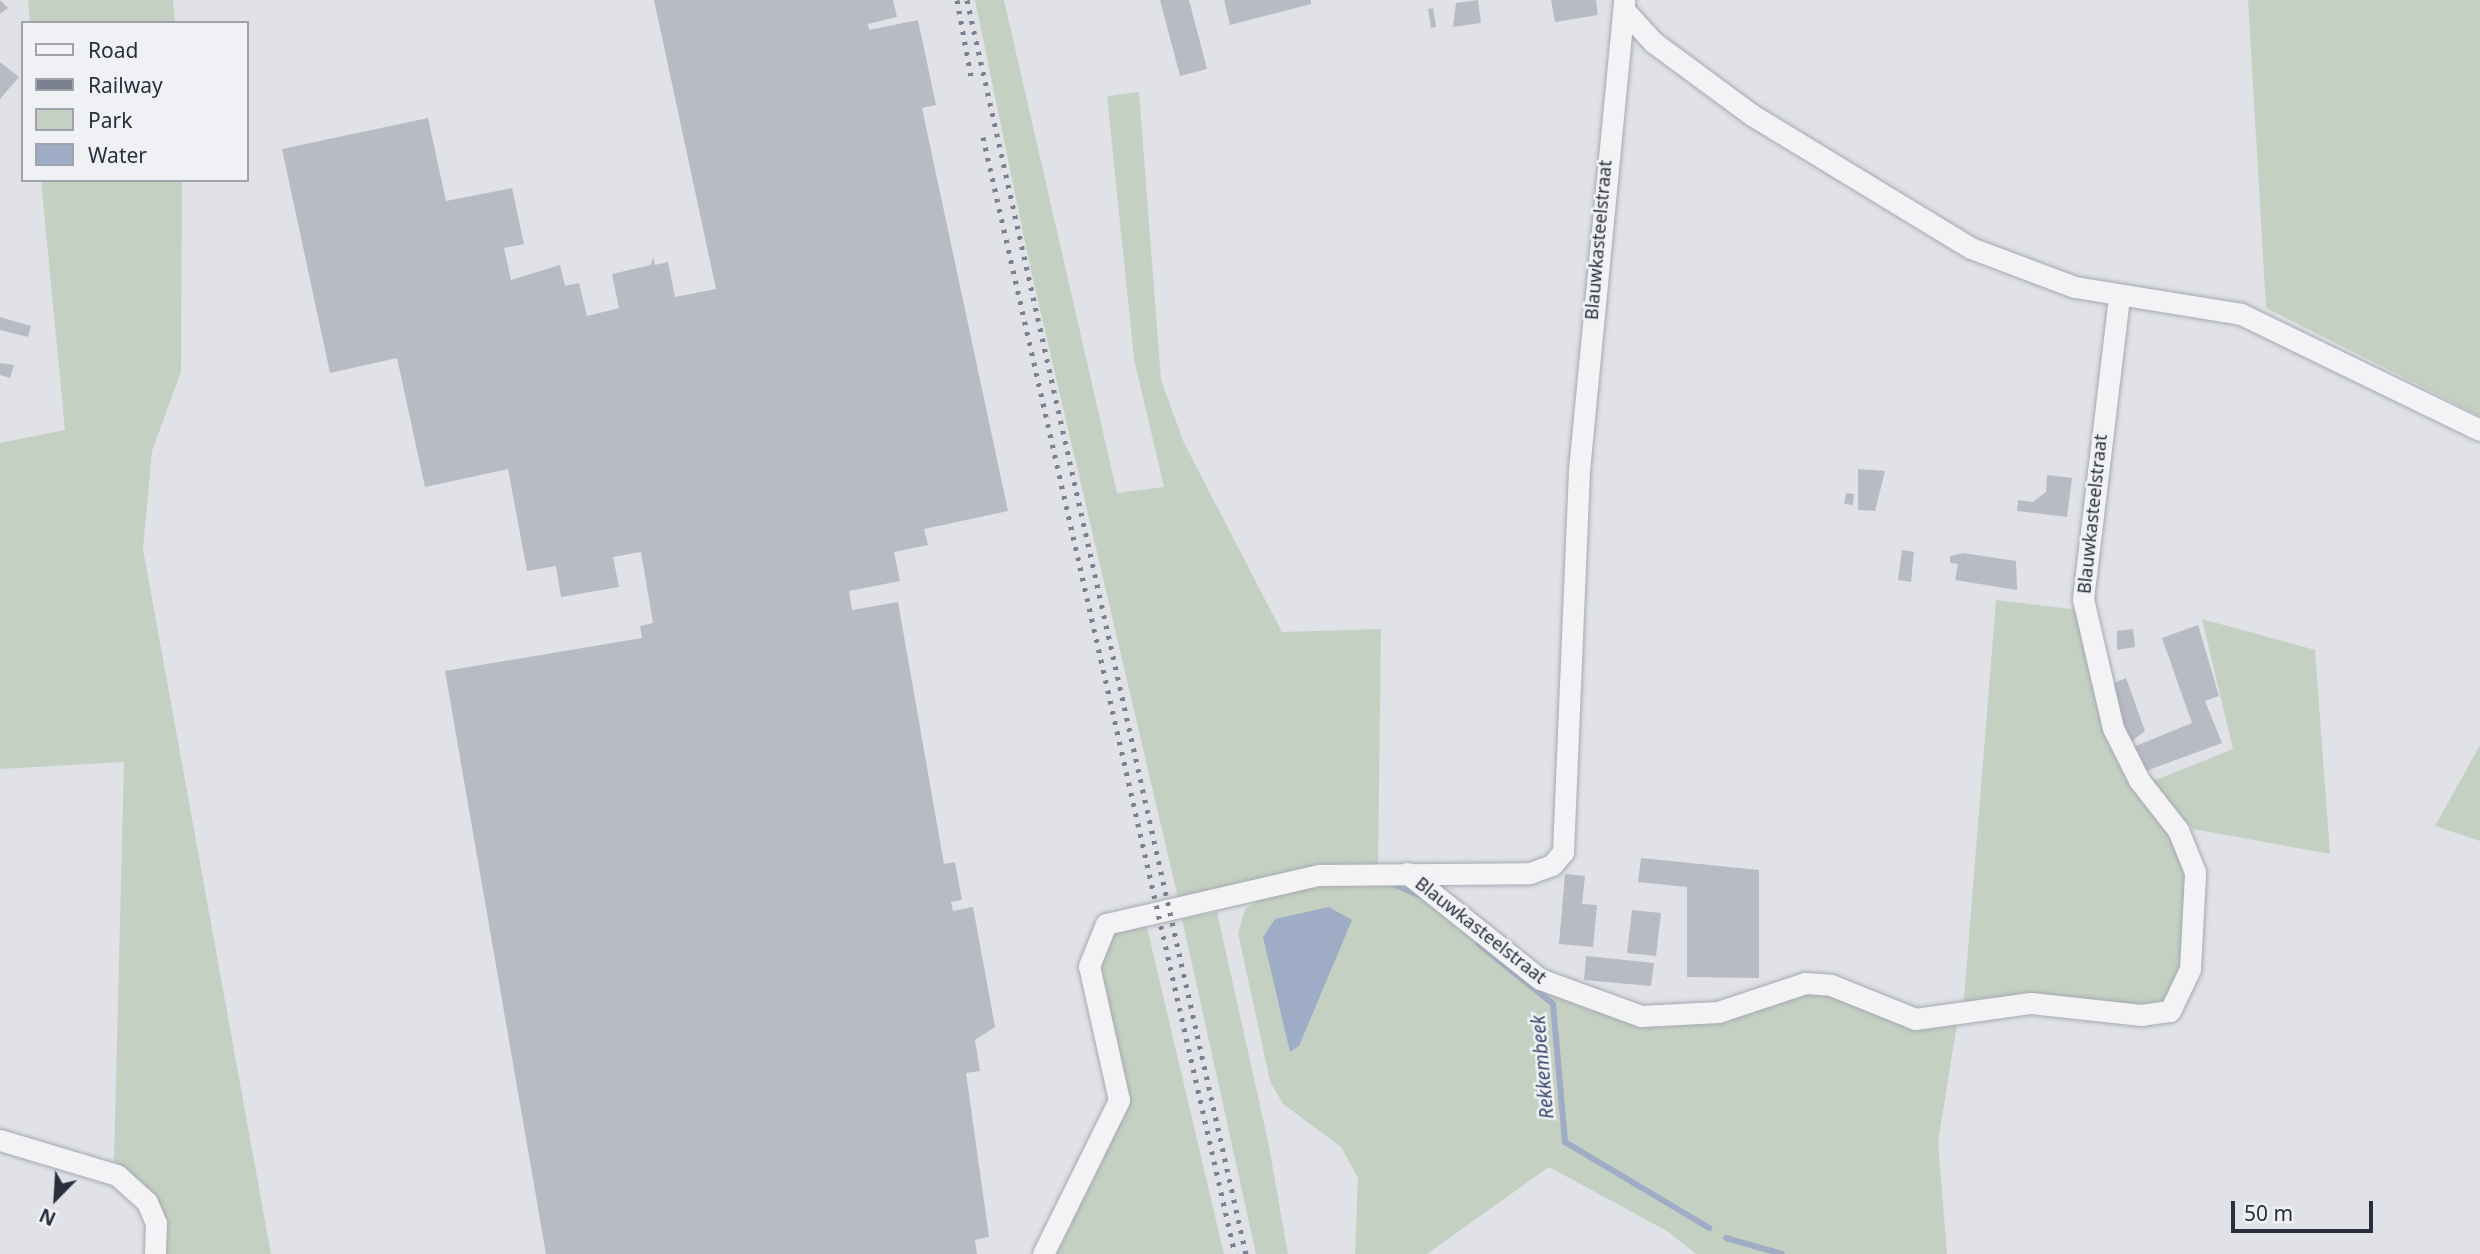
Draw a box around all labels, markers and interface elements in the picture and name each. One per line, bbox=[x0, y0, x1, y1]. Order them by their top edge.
legend bbox=[21, 21, 248, 182]
text: Road bbox=[88, 36, 138, 64]
text: Railway bbox=[88, 71, 163, 99]
text: Park bbox=[88, 106, 132, 134]
text: Water bbox=[88, 141, 147, 169]
street label: Blauwkasteelstraat bbox=[1580, 159, 1616, 321]
street label: Blauwkasteelstraat bbox=[2073, 433, 2111, 595]
street label: Blauwkasteelstraat bbox=[1411, 872, 1551, 988]
water label: Rekkembeek bbox=[1527, 1014, 1559, 1120]
north arrow bbox=[21, 1163, 91, 1233]
scale bar bbox=[2235, 1188, 2377, 1232]
text: 50 m bbox=[2244, 1199, 2293, 1227]
text: N bbox=[35, 1202, 60, 1232]

